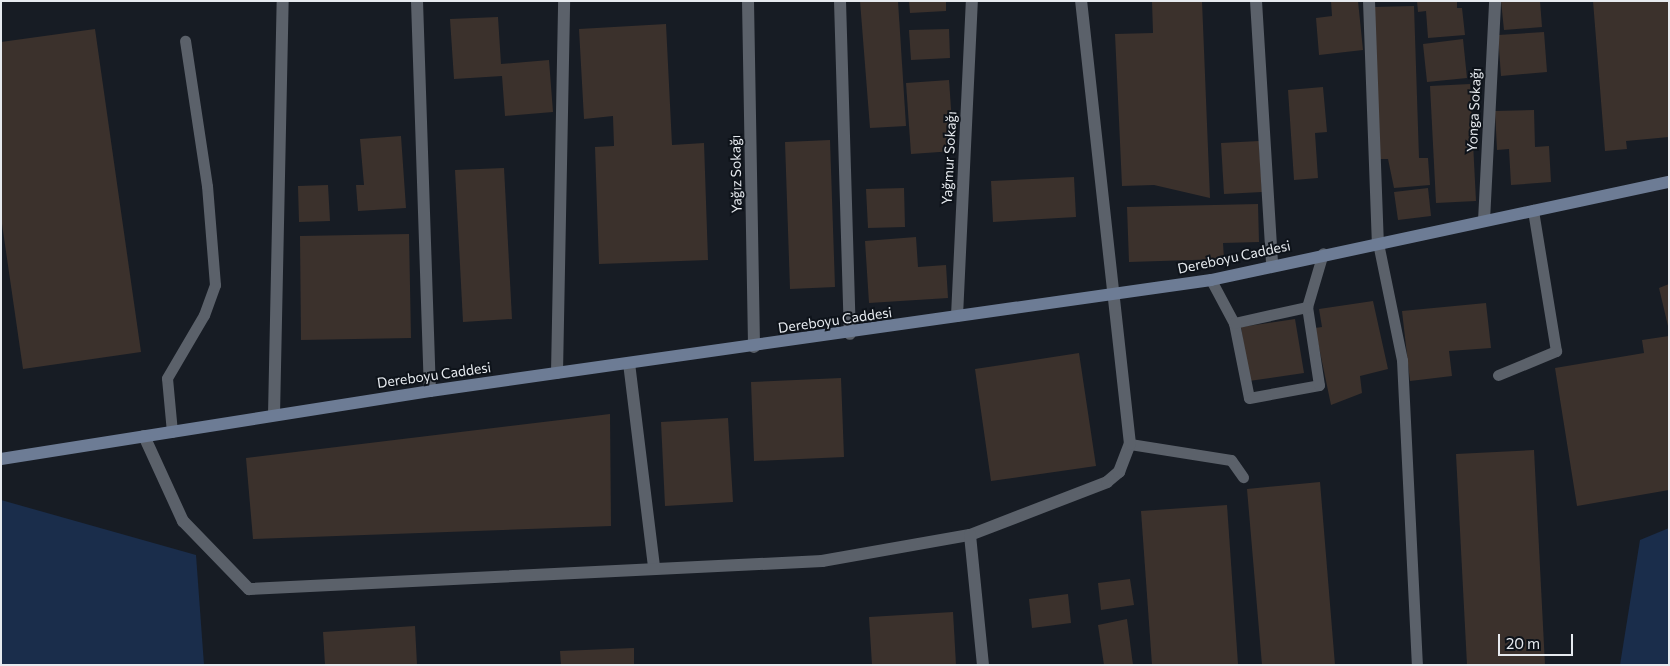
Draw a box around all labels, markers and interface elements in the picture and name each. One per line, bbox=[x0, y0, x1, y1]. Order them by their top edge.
street label: Yonga Sokağı bbox=[1463, 67, 1485, 153]
street label: Yağmur Sokağı bbox=[938, 111, 960, 205]
street label: Yağız Sokağı bbox=[727, 135, 745, 213]
street label: Dereboyu Caddesi bbox=[1176, 237, 1292, 277]
street label: Dereboyu Caddesi bbox=[777, 304, 893, 336]
street label: Dereboyu Caddesi bbox=[376, 359, 492, 391]
scale bar bbox=[1500, 624, 1575, 656]
text: 20 m bbox=[1506, 634, 1540, 652]

